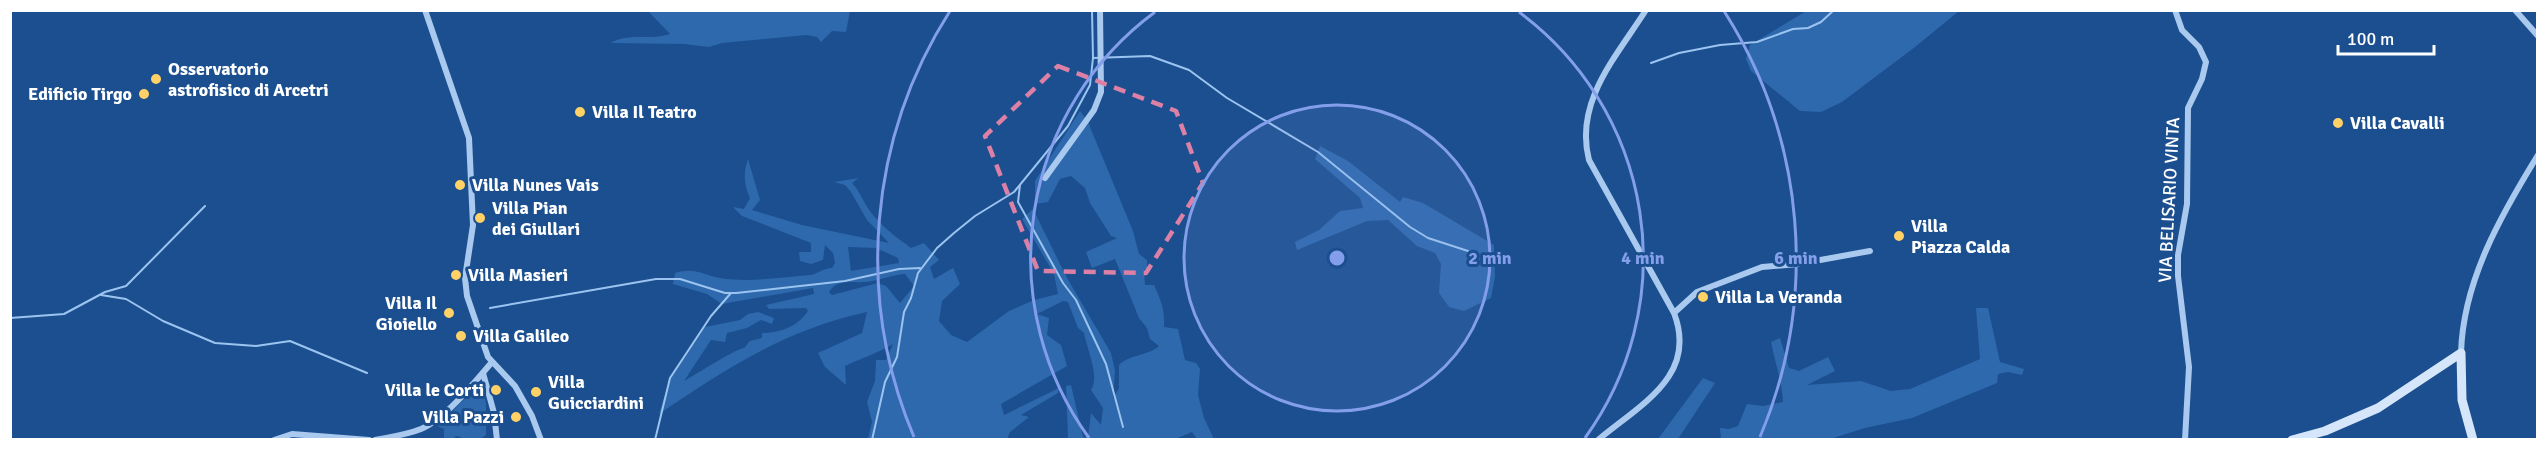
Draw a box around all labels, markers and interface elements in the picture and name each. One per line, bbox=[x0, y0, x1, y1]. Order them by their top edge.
scale bar bbox=[2338, 18, 2434, 56]
text: 100 m bbox=[2347, 28, 2394, 50]
place label: Osservatorio astrofisico di Arcetri bbox=[168, 58, 329, 101]
marker: Osservatorio astrofisico di Arcetri bbox=[149, 72, 163, 86]
place label: Edificio Tirgo bbox=[28, 83, 132, 105]
marker: Edificio Tirgo bbox=[137, 87, 151, 101]
place label: Villa Il Teatro bbox=[592, 101, 697, 123]
marker: Villa Il Teatro bbox=[573, 105, 587, 119]
place label: Villa Cavalli bbox=[2350, 112, 2445, 134]
marker: Villa Cavalli bbox=[2331, 116, 2345, 130]
street label: VIA BELISARIO VINTA bbox=[2154, 117, 2184, 283]
place label: Villa Nunes Vais bbox=[472, 174, 599, 196]
marker: Villa Nunes Vais bbox=[453, 178, 467, 192]
place label: Villa Pian dei Giullari bbox=[492, 197, 580, 240]
marker: Villa Pian dei Giullari bbox=[473, 211, 487, 225]
place label: Villa Piazza Calda bbox=[1911, 215, 2010, 258]
marker: Villa Piazza Calda bbox=[1892, 229, 1906, 243]
text: 2 min bbox=[1468, 247, 1512, 269]
text: 4 min bbox=[1621, 247, 1665, 269]
text: 6 min bbox=[1774, 247, 1818, 269]
centre of rings bbox=[1327, 248, 1347, 268]
place label: Villa Masieri bbox=[468, 264, 568, 286]
marker: Villa Masieri bbox=[449, 268, 463, 282]
place label: Villa La Veranda bbox=[1715, 286, 1842, 308]
marker: Villa La Veranda bbox=[1696, 290, 1710, 304]
place label: Villa Il Gioiello bbox=[376, 292, 437, 335]
marker: Villa Il Gioiello bbox=[442, 306, 456, 320]
place label: Villa Galileo bbox=[473, 325, 569, 347]
marker: Villa Galileo bbox=[454, 329, 468, 343]
place label: Villa Guicciardini bbox=[548, 371, 644, 414]
place label: Villa le Corti bbox=[385, 379, 484, 401]
marker: Villa le Corti bbox=[489, 383, 503, 397]
marker: Villa Guicciardini bbox=[529, 385, 543, 399]
place label: Villa Pazzi bbox=[422, 406, 504, 428]
marker: Villa Pazzi bbox=[509, 410, 523, 424]

